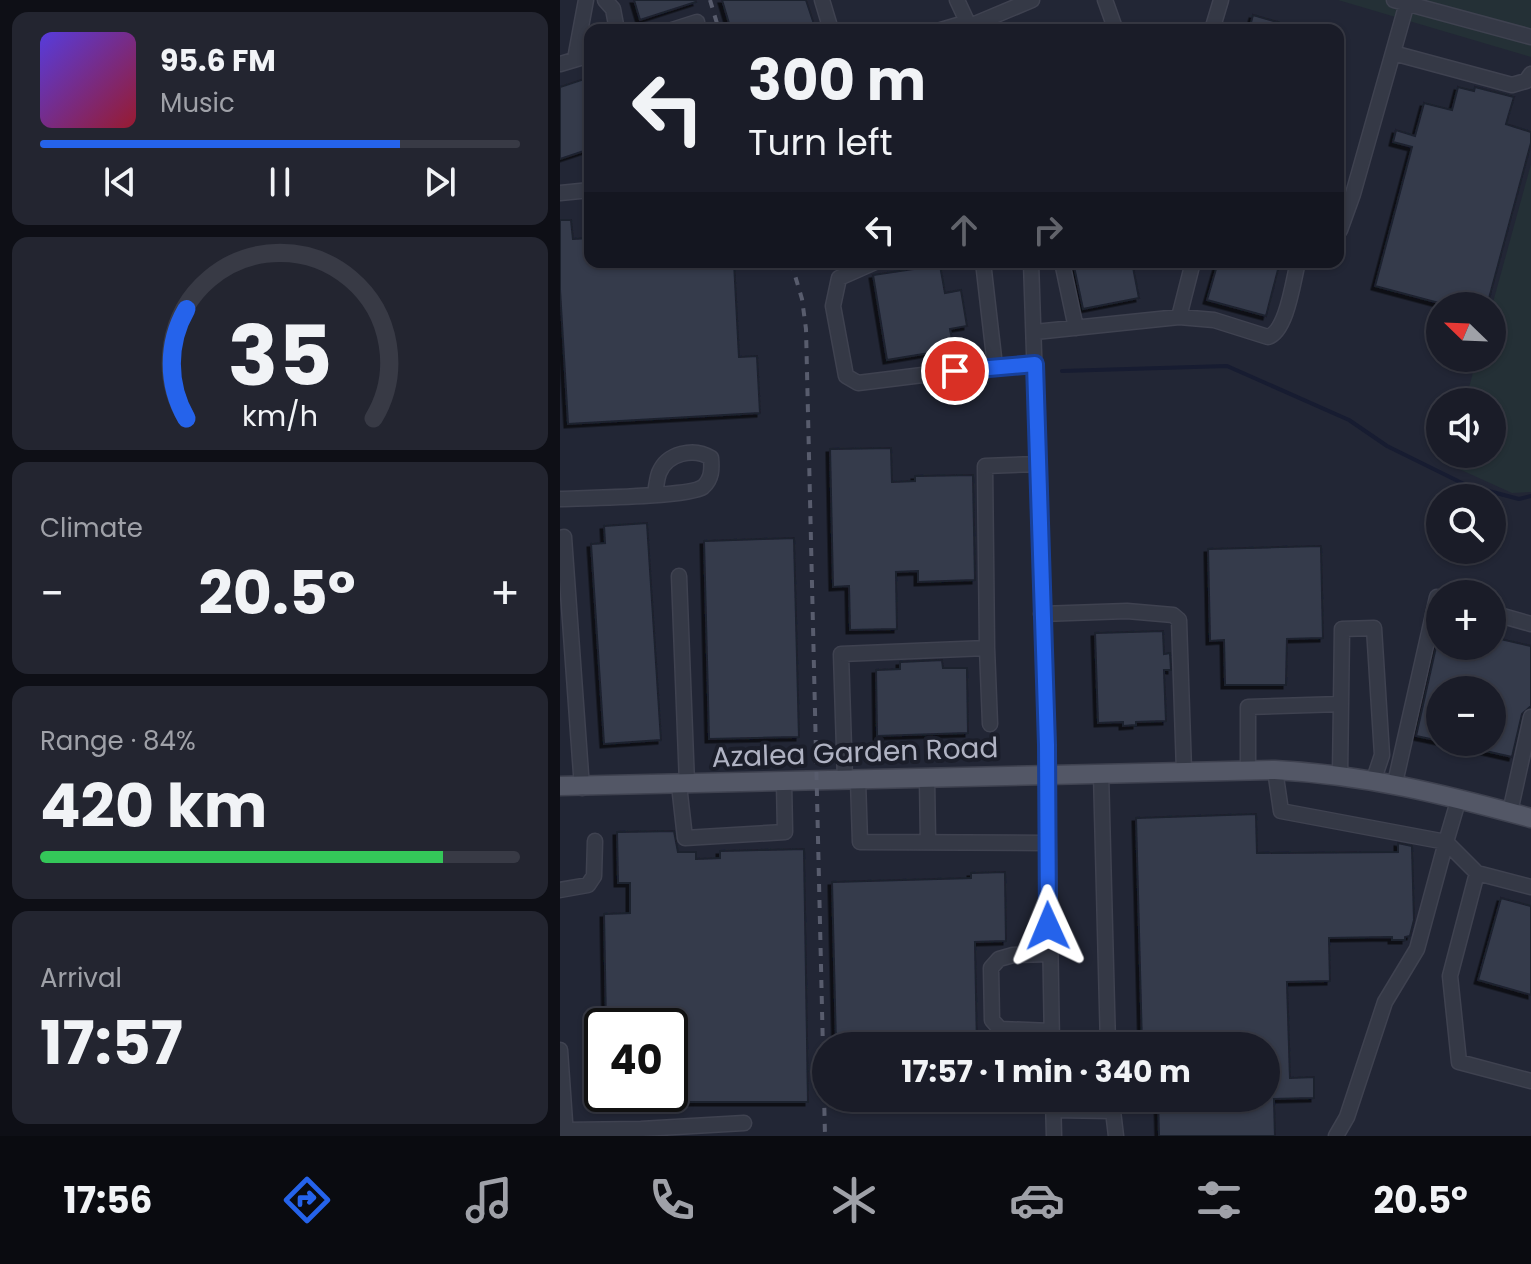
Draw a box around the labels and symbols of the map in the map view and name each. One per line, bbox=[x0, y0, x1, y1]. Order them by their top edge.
north arrow bbox=[1426, 292, 1506, 372]
pin bbox=[921, 337, 989, 405]
street label: Azalea Garden Road bbox=[711, 728, 999, 777]
position arrow bbox=[1006, 884, 1090, 968]
speed limit sign: 40 bbox=[584, 1008, 688, 1112]

